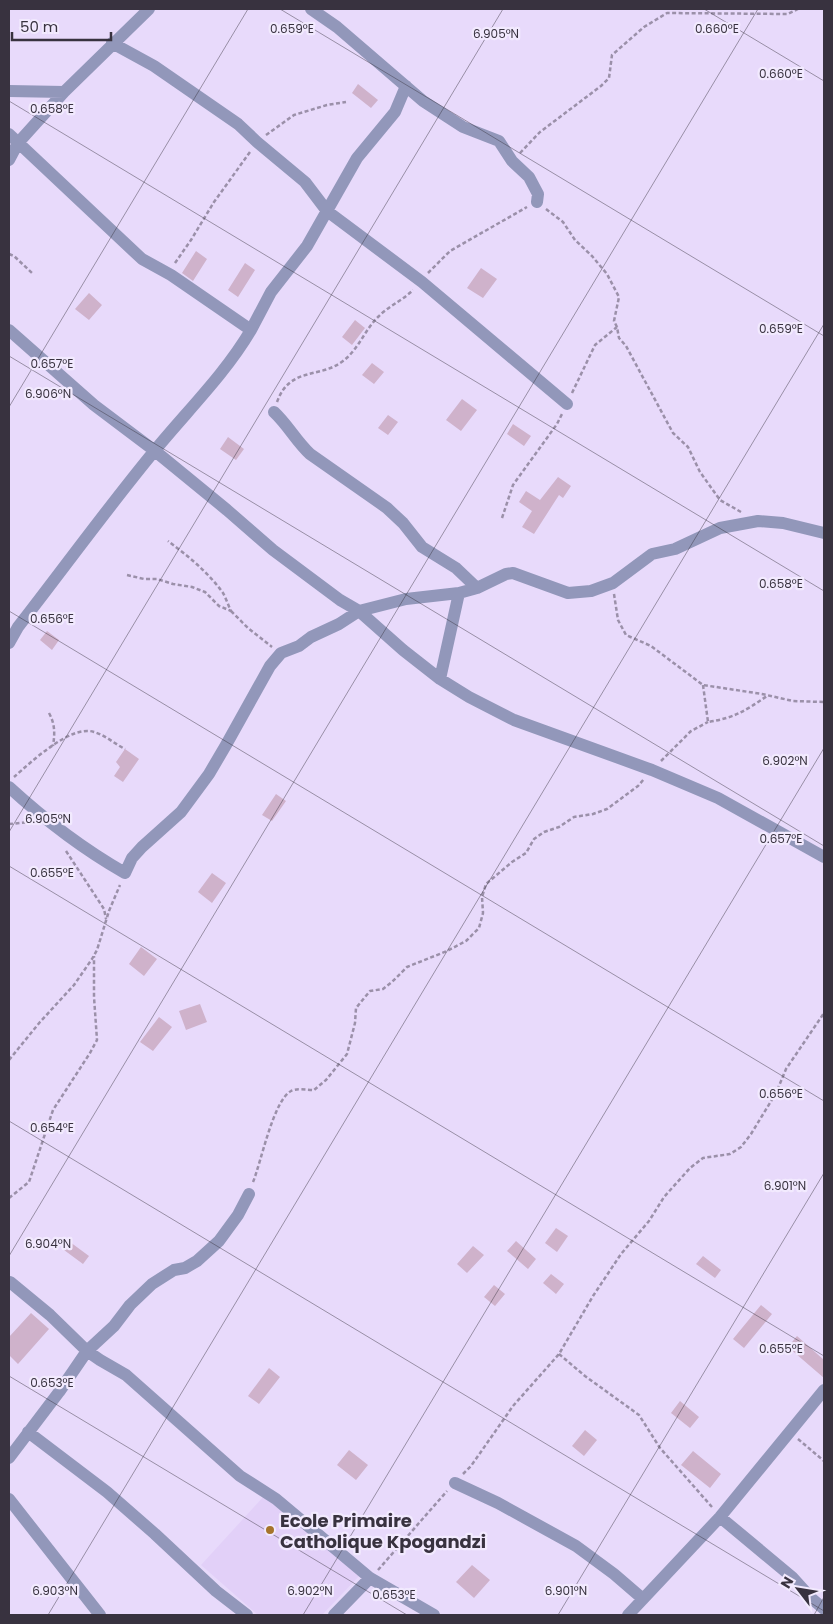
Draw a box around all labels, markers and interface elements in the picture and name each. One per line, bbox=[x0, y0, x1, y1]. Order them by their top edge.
scale bar bbox=[12, 10, 111, 42]
text: 50 m bbox=[20, 16, 58, 37]
text: 0.659°E bbox=[270, 20, 314, 37]
text: 0.660°E bbox=[695, 20, 739, 37]
text: 6.905°N bbox=[473, 25, 519, 42]
text: 0.660°E bbox=[759, 65, 803, 82]
text: 0.658°E bbox=[30, 100, 74, 117]
text: 0.659°E bbox=[759, 320, 803, 337]
text: 0.657°E bbox=[31, 355, 73, 372]
text: 6.906°N bbox=[25, 385, 71, 402]
text: 0.658°E bbox=[759, 575, 803, 592]
text: 0.656°E bbox=[30, 610, 74, 627]
text: 6.902°N bbox=[762, 752, 808, 769]
text: 6.905°N bbox=[25, 810, 71, 827]
text: 0.657°E bbox=[760, 830, 802, 847]
text: 0.655°E bbox=[30, 864, 74, 881]
text: 0.656°E bbox=[759, 1085, 803, 1102]
text: 0.654°E bbox=[30, 1119, 74, 1136]
text: 6.901°N bbox=[764, 1177, 806, 1194]
text: 6.904°N bbox=[25, 1235, 71, 1252]
text: 0.655°E bbox=[759, 1340, 803, 1357]
text: 0.653°E bbox=[30, 1374, 74, 1391]
place label: Ecole Primaire Catholique Kpogandzi bbox=[280, 1508, 486, 1554]
marker: Ecole Primaire Catholique Kpogandzi bbox=[264, 1524, 276, 1536]
north arrow bbox=[773, 1564, 823, 1614]
text: N bbox=[776, 1573, 798, 1592]
text: 6.903°N bbox=[32, 1582, 78, 1599]
text: 6.902°N bbox=[287, 1582, 333, 1599]
text: 6.901°N bbox=[545, 1582, 587, 1599]
text: 0.653°E bbox=[372, 1586, 416, 1603]

